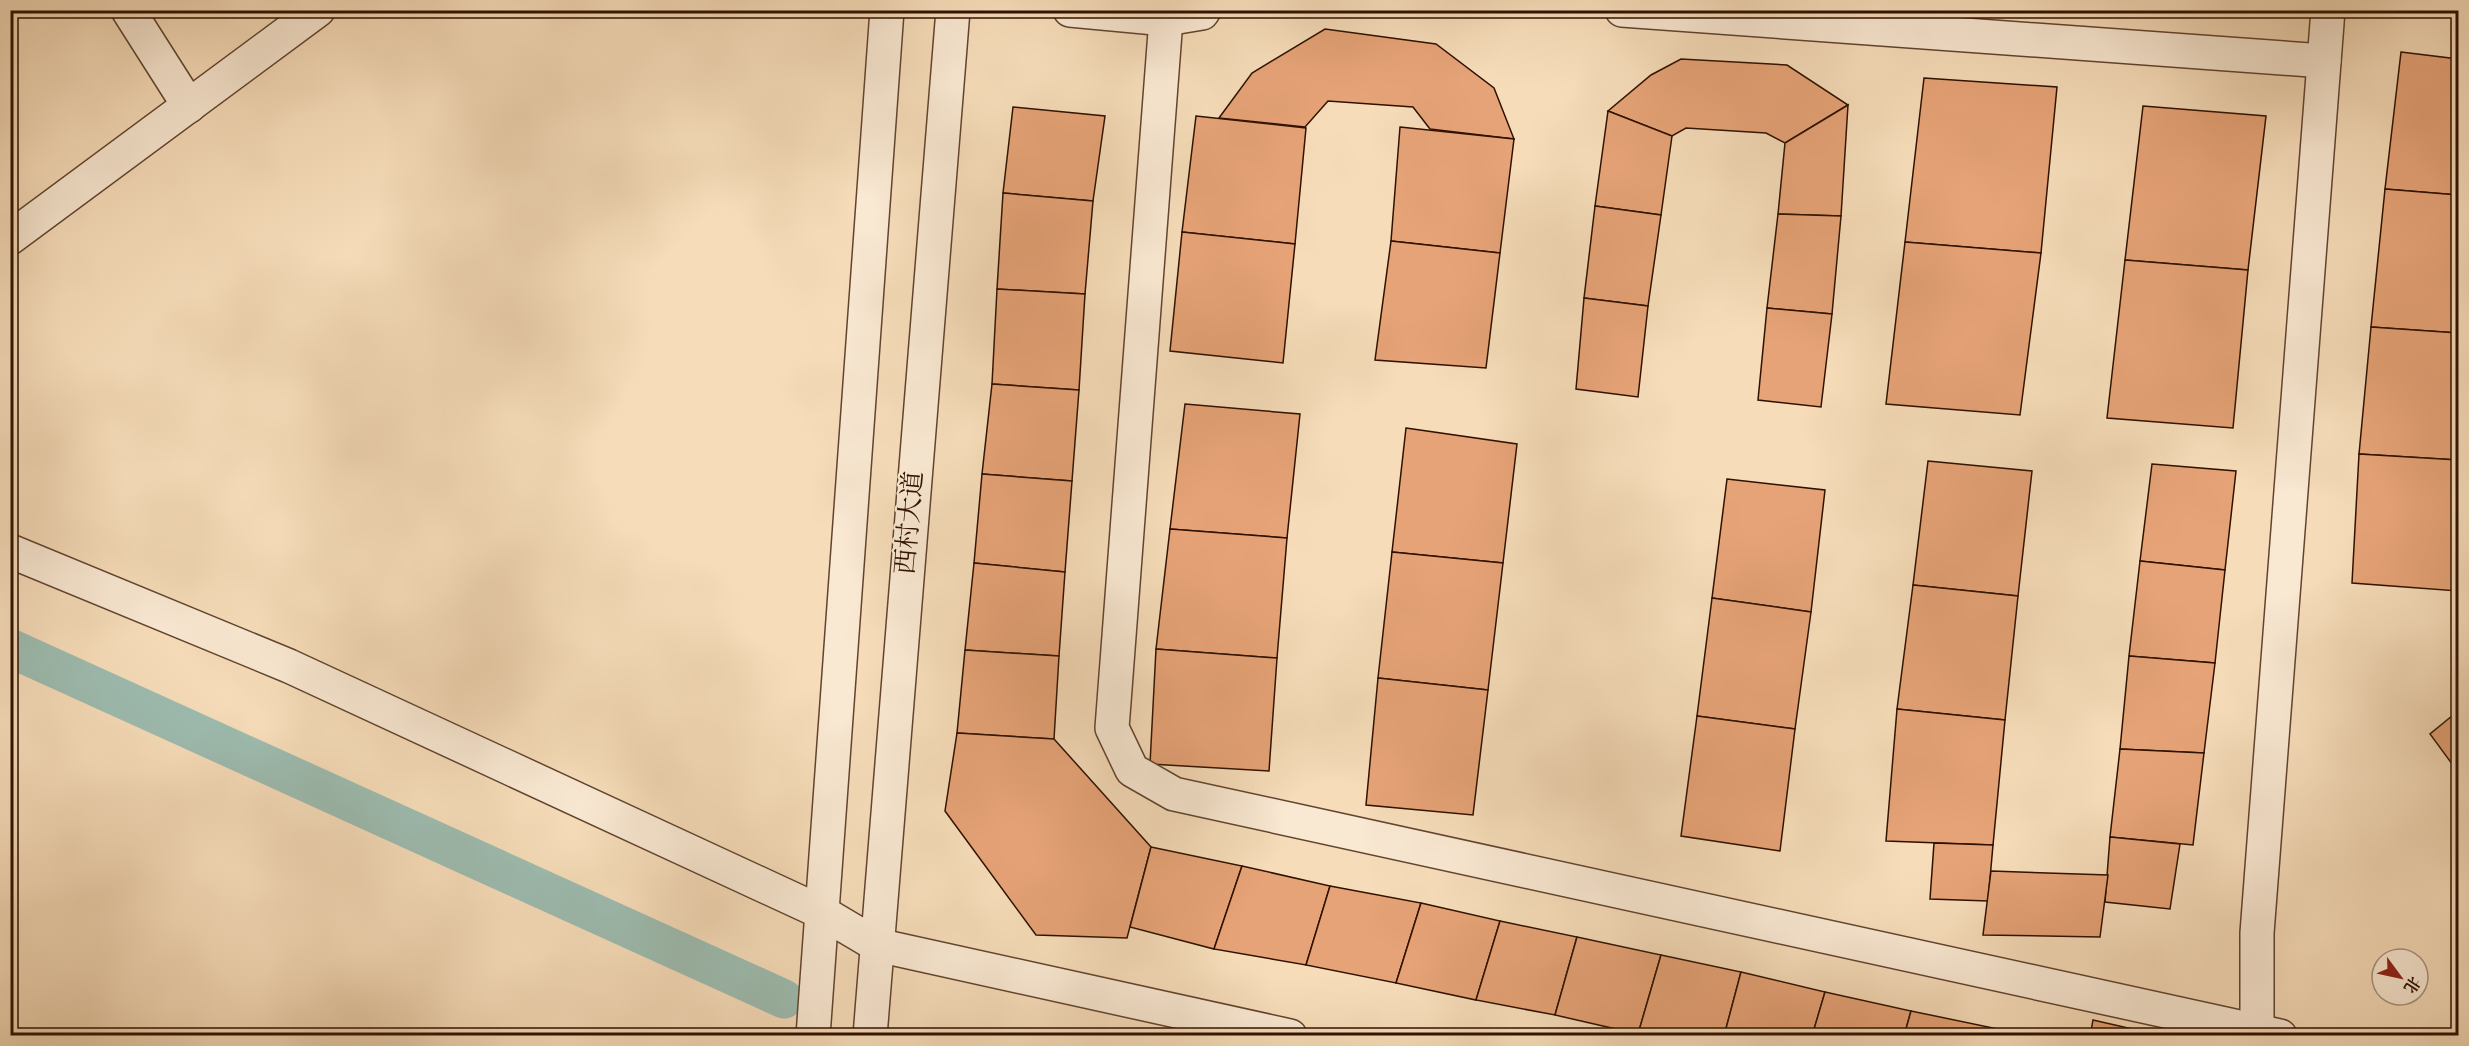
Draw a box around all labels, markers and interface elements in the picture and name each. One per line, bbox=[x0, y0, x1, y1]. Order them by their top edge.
street label: 西村大道 bbox=[888, 470, 934, 576]
north arrow bbox=[2370, 947, 2430, 1007]
text: 北 bbox=[2396, 971, 2424, 997]

